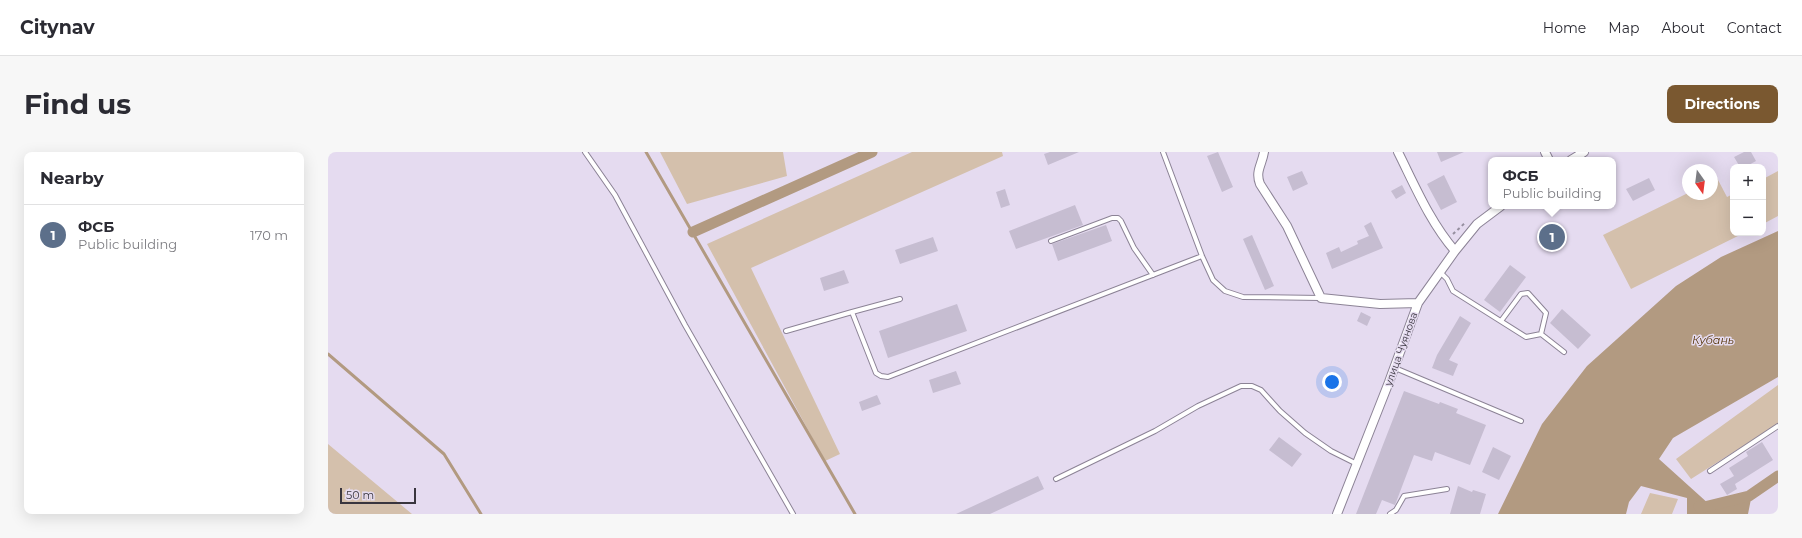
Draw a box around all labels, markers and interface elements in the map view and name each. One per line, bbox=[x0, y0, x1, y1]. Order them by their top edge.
text: Citynav bbox=[20, 16, 95, 39]
text: Home bbox=[1543, 19, 1586, 37]
text: Map bbox=[1608, 19, 1639, 37]
text: About bbox=[1661, 19, 1705, 37]
text: Contact bbox=[1727, 19, 1782, 37]
button: Directions bbox=[1667, 85, 1778, 123]
text: Find us bbox=[24, 87, 131, 121]
popup bbox=[1488, 157, 1616, 209]
north arrow bbox=[1682, 164, 1718, 200]
map controls bbox=[1730, 164, 1766, 236]
button: + bbox=[1730, 164, 1766, 200]
text: ФСБ bbox=[1502, 166, 1539, 185]
text: Nearby bbox=[40, 168, 104, 188]
text: Public building bbox=[1502, 185, 1602, 201]
button: − bbox=[1730, 200, 1766, 236]
text: ФСБ bbox=[78, 217, 114, 236]
pin: 1 bbox=[1539, 222, 1565, 252]
text: 1 bbox=[50, 227, 56, 243]
text: 170 m bbox=[250, 227, 288, 243]
text: Public building bbox=[78, 236, 177, 252]
street label: улица Чуянова bbox=[1381, 310, 1420, 389]
water label: Кубань bbox=[1692, 333, 1734, 347]
your location bbox=[1322, 372, 1342, 392]
scale bar bbox=[340, 486, 416, 505]
text: 50 m bbox=[346, 488, 374, 502]

